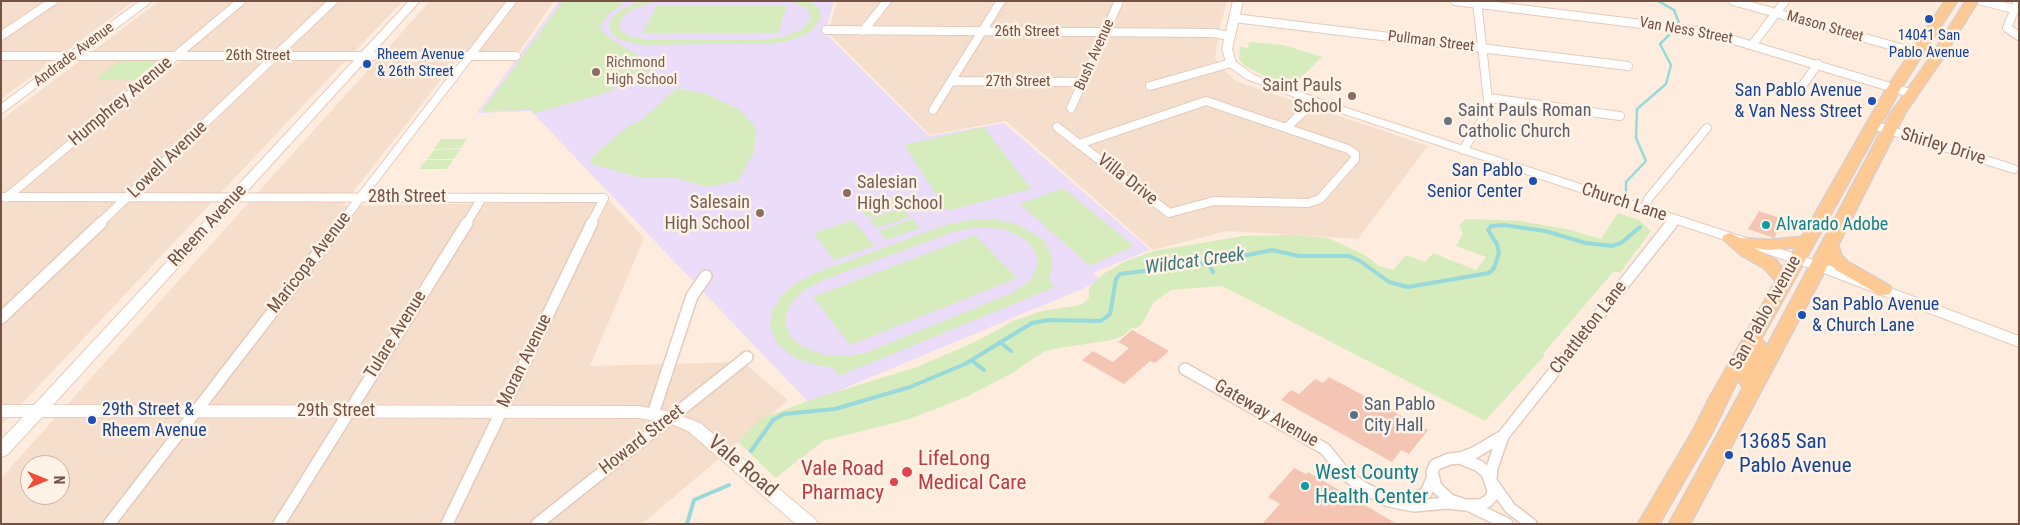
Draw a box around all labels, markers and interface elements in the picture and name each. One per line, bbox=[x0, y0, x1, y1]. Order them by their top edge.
street label: Mason Street bbox=[1785, 7, 1865, 47]
marker: 14041 San Pablo Avenue bbox=[1923, 13, 1935, 25]
street label: Van Ness Street bbox=[1638, 14, 1734, 48]
street label: Bush Avenue bbox=[1071, 17, 1119, 93]
street label: Andrade Avenue bbox=[30, 19, 118, 91]
street label: 26th Street bbox=[994, 23, 1060, 41]
place label: 14041 San Pablo Avenue bbox=[1889, 27, 1969, 62]
street label: Pullman Street bbox=[1387, 28, 1475, 56]
place label: Rheem Avenue & 26th Street bbox=[377, 46, 464, 81]
street label: 26th Street bbox=[225, 47, 291, 65]
street label: Humphrey Avenue bbox=[65, 53, 177, 151]
place label: Richmond High School bbox=[606, 54, 677, 89]
marker: Rheem Avenue & 26th Street bbox=[361, 58, 373, 70]
marker: Richmond High School bbox=[590, 66, 602, 78]
street label: 27th Street bbox=[985, 73, 1051, 91]
place label: Saint Pauls School bbox=[1262, 75, 1342, 118]
place label: San Pablo Avenue & Van Ness Street bbox=[1735, 80, 1862, 122]
marker: Saint Pauls School bbox=[1346, 90, 1358, 102]
marker: San Pablo Avenue & Van Ness Street bbox=[1866, 95, 1878, 107]
place label: Saint Pauls Roman Catholic Church bbox=[1458, 100, 1591, 142]
marker: Saint Pauls Roman Catholic Church bbox=[1442, 115, 1454, 127]
street label: Lowell Avenue bbox=[124, 117, 212, 203]
street label: Shirley Drive bbox=[1898, 124, 1988, 170]
street label: Villa Drive bbox=[1092, 150, 1162, 210]
place label: San Pablo Senior Center bbox=[1427, 160, 1523, 202]
place label: Salesian High School bbox=[857, 172, 943, 214]
marker: San Pablo Senior Center bbox=[1527, 175, 1539, 187]
street label: Church Lane bbox=[1579, 179, 1669, 227]
street label: Rheem Avenue bbox=[164, 180, 252, 272]
street label: 28th Street bbox=[368, 186, 446, 208]
marker: Salesian High School bbox=[841, 187, 853, 199]
place label: Salesain High School bbox=[664, 192, 750, 234]
marker: Salesain High School bbox=[754, 207, 766, 219]
street label: Maricopa Avenue bbox=[264, 208, 356, 318]
place label: Alvarado Adobe bbox=[1776, 214, 1888, 236]
marker: Alvarado Adobe bbox=[1760, 219, 1772, 231]
water label: Wildcat Creek bbox=[1144, 244, 1246, 280]
street label: San Pablo Avenue bbox=[1726, 252, 1806, 374]
street label: Chattleton Lane bbox=[1546, 277, 1632, 379]
street label: Tulare Avenue bbox=[360, 287, 432, 383]
place label: San Pablo Avenue & Church Lane bbox=[1812, 294, 1939, 336]
marker: San Pablo Avenue & Church Lane bbox=[1796, 309, 1808, 321]
street label: Moran Avenue bbox=[493, 311, 557, 411]
street label: Gateway Avenue bbox=[1210, 375, 1322, 453]
place label: San Pablo City Hall bbox=[1364, 394, 1435, 436]
place label: 29th Street & Rheem Avenue bbox=[102, 399, 207, 442]
street label: 29th Street bbox=[297, 400, 375, 422]
street label: Howard Street bbox=[596, 400, 688, 480]
marker: San Pablo City Hall bbox=[1348, 409, 1360, 421]
marker: 29th Street & Rheem Avenue bbox=[86, 414, 98, 426]
place label: 13685 San Pablo Avenue bbox=[1739, 430, 1852, 480]
street label: Vale Road bbox=[702, 431, 782, 503]
place label: LifeLong Medical Care bbox=[918, 447, 1026, 497]
marker: 13685 San Pablo Avenue bbox=[1723, 449, 1735, 461]
north arrow bbox=[20, 455, 70, 505]
place label: Vale Road Pharmacy bbox=[801, 457, 884, 507]
place label: West County Health Center bbox=[1315, 461, 1428, 511]
marker: LifeLong Medical Care bbox=[900, 465, 914, 479]
text: N bbox=[51, 476, 67, 484]
marker: Vale Road Pharmacy bbox=[888, 476, 900, 488]
marker: West County Health Center bbox=[1299, 480, 1311, 492]

